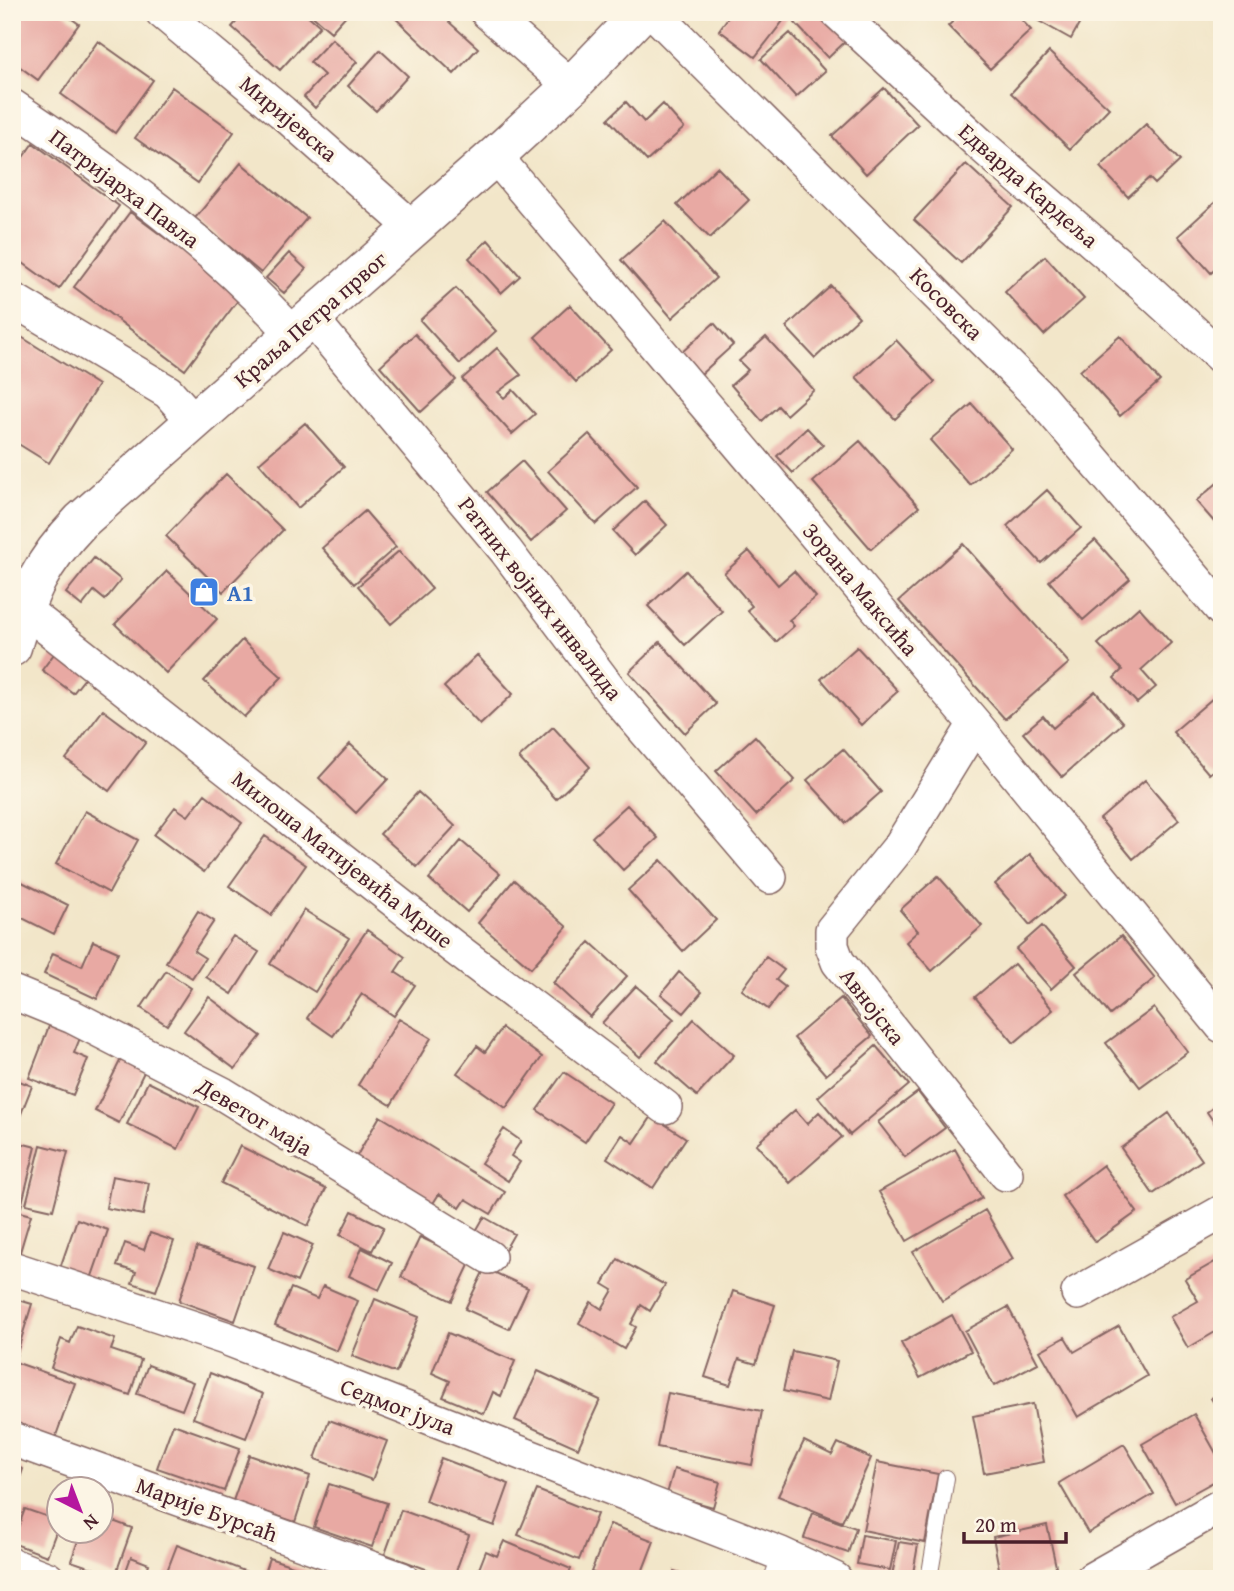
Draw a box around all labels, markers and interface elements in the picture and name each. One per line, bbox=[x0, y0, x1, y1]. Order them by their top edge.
street label: Миријевска bbox=[233, 67, 345, 169]
street label: Едварда Кардеља bbox=[952, 115, 1106, 255]
street label: Патријарха Павла bbox=[43, 120, 207, 256]
street label: Краља Петра првог bbox=[226, 243, 394, 395]
street label: Косовска bbox=[903, 259, 991, 347]
street label: Ратних војних инвалида bbox=[451, 489, 631, 707]
street label: Зорана Максића bbox=[795, 515, 927, 663]
shop icon: A1 bbox=[187, 575, 221, 609]
place label: A1 bbox=[227, 576, 254, 609]
street label: Милоша Матијевића Мрше bbox=[225, 762, 461, 956]
street label: Авнојска bbox=[832, 961, 914, 1052]
street label: Деветог маја bbox=[190, 1068, 319, 1164]
street label: Седмог јула bbox=[336, 1369, 460, 1443]
street label: Марије Бурсаћ bbox=[132, 1468, 282, 1550]
north arrow bbox=[46, 1476, 116, 1546]
scale bar bbox=[964, 1500, 1066, 1544]
text: N bbox=[77, 1508, 105, 1537]
text: 20 m bbox=[975, 1509, 1017, 1540]

